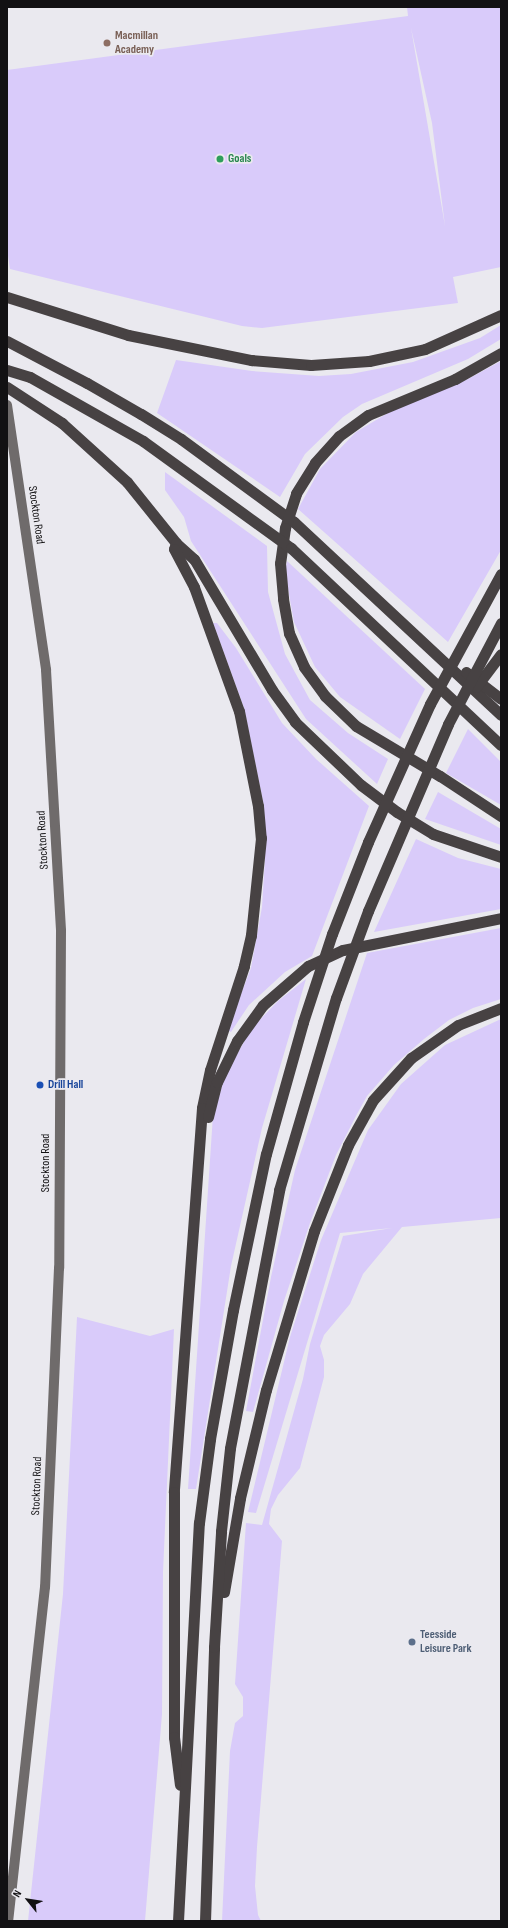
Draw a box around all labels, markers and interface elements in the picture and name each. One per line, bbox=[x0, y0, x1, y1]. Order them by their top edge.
place label: Macmillan Academy bbox=[115, 29, 158, 57]
marker: Macmillan Academy bbox=[102, 38, 112, 48]
place label: Goals bbox=[228, 152, 251, 166]
marker: Goals bbox=[215, 154, 225, 164]
street label: Stockton Road bbox=[25, 485, 47, 545]
street label: Stockton Road bbox=[34, 810, 52, 870]
place label: Drill Hall bbox=[48, 1078, 83, 1092]
marker: Drill Hall bbox=[35, 1080, 45, 1090]
street label: Stockton Road bbox=[39, 1134, 53, 1192]
street label: Stockton Road bbox=[29, 1456, 45, 1516]
place label: Teesside Leisure Park bbox=[420, 1628, 472, 1656]
marker: Teesside Leisure Park bbox=[407, 1637, 417, 1647]
north arrow bbox=[8, 1880, 48, 1920]
text: N bbox=[10, 1888, 24, 1900]

